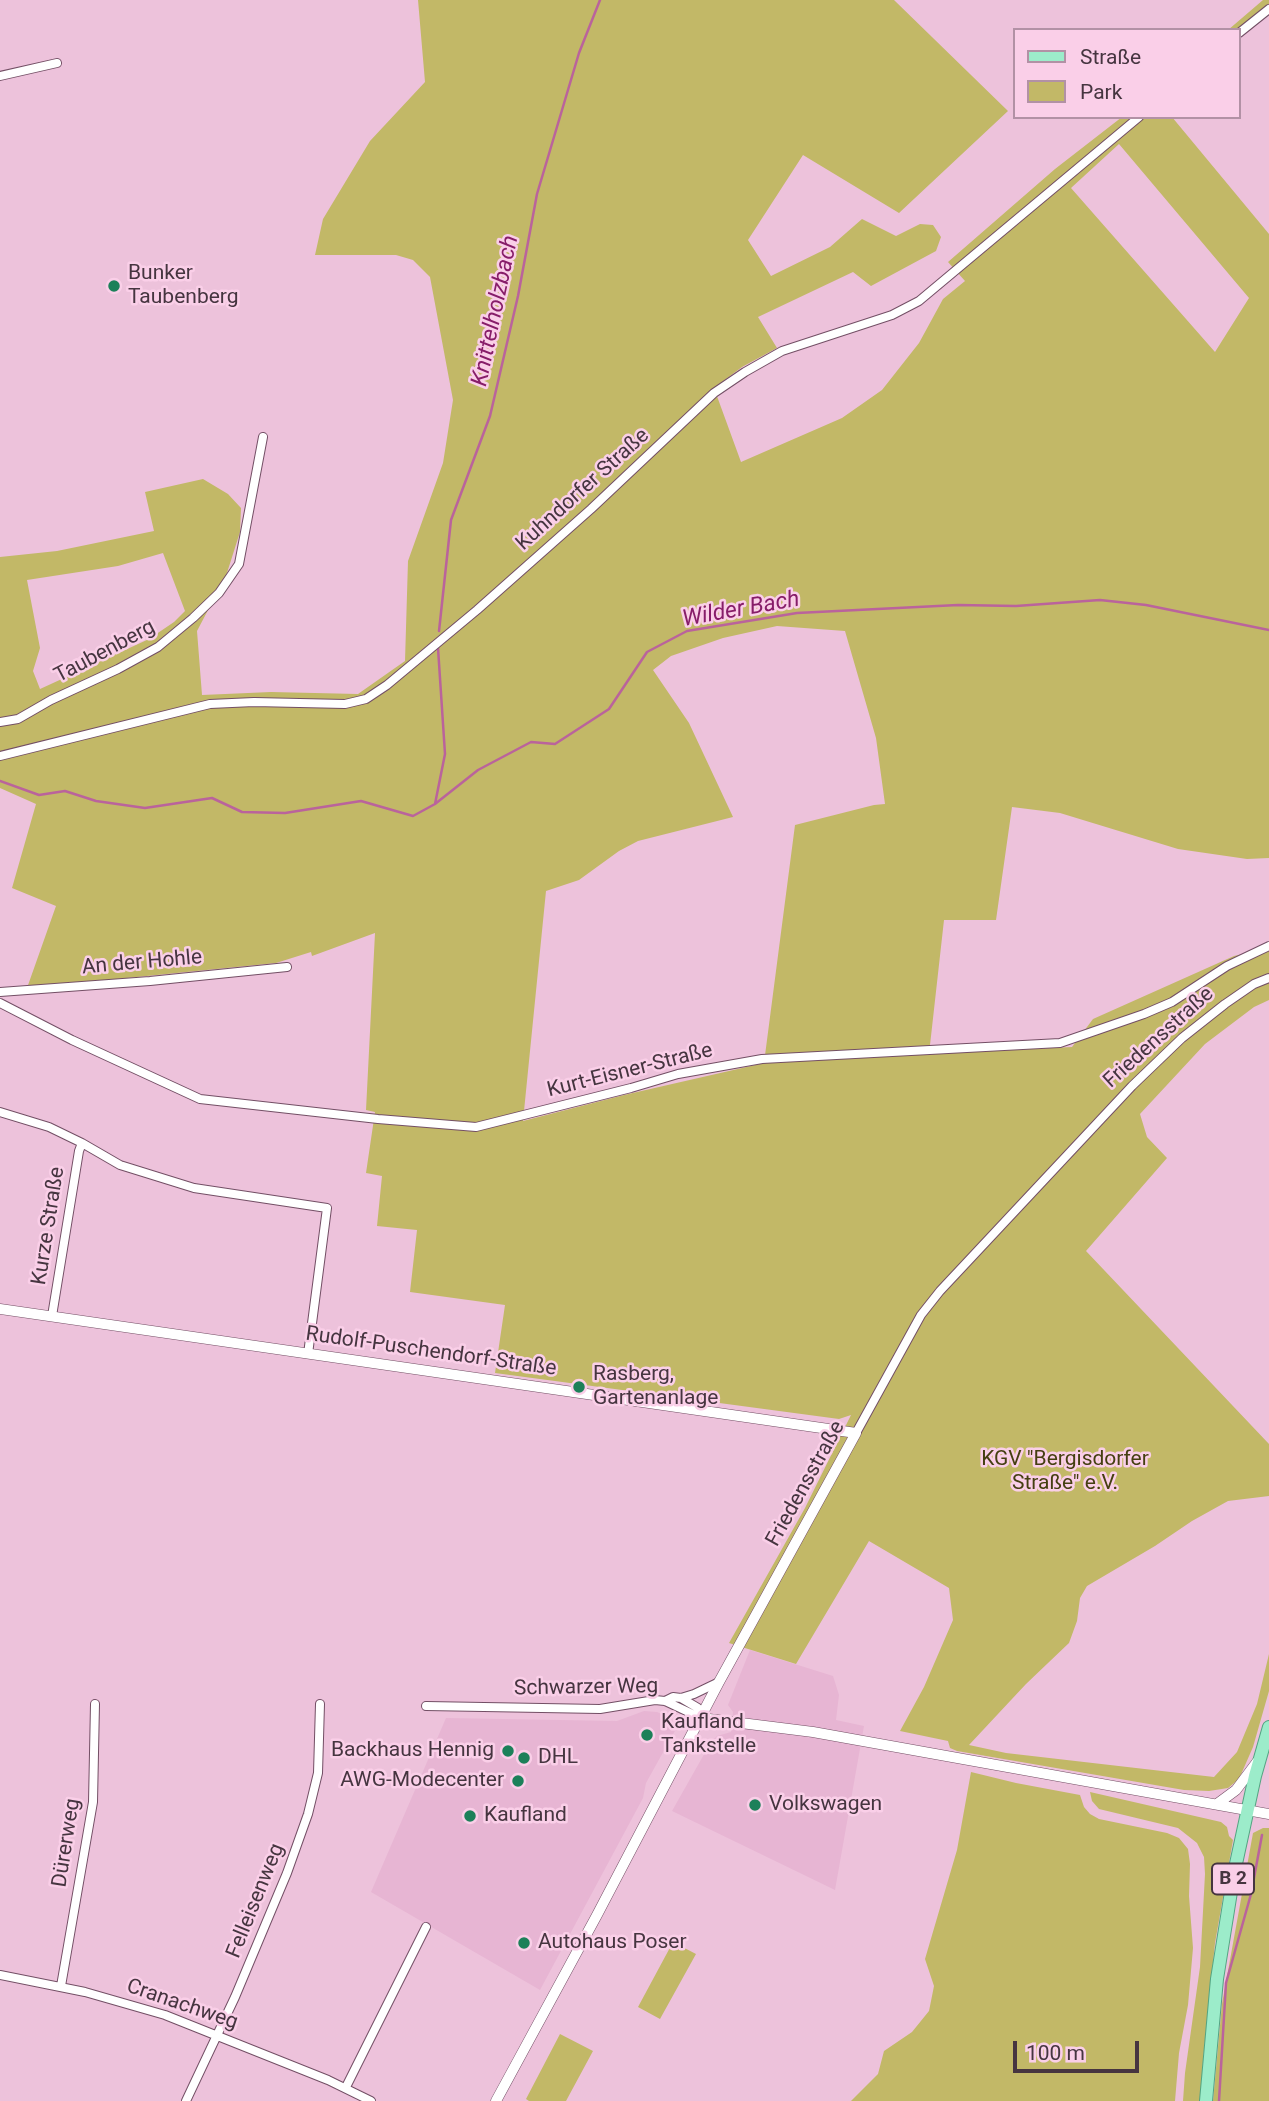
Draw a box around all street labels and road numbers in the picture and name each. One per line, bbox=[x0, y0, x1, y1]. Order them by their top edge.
street label: Kuhndorfer Straße bbox=[511, 424, 655, 556]
street label: Taubenberg bbox=[50, 615, 160, 689]
street label: An der Hohle bbox=[81, 945, 203, 981]
street label: Friedensstraße bbox=[1099, 982, 1219, 1094]
street label: Kurt-Eisner-Straße bbox=[545, 1038, 715, 1104]
street label: Kurze Straße bbox=[27, 1165, 71, 1287]
street label: Rudolf-Puschendorf-Straße bbox=[304, 1322, 558, 1382]
street label: Friedensstraße bbox=[761, 1417, 851, 1551]
street label: Schwarzer Weg bbox=[514, 1674, 658, 1702]
street label: Dürerweg bbox=[48, 1797, 86, 1889]
street label: Felleisenweg bbox=[222, 1840, 290, 1962]
road number: B 2 bbox=[1212, 1864, 1254, 1895]
street label: Cranachweg bbox=[123, 1974, 241, 2036]

